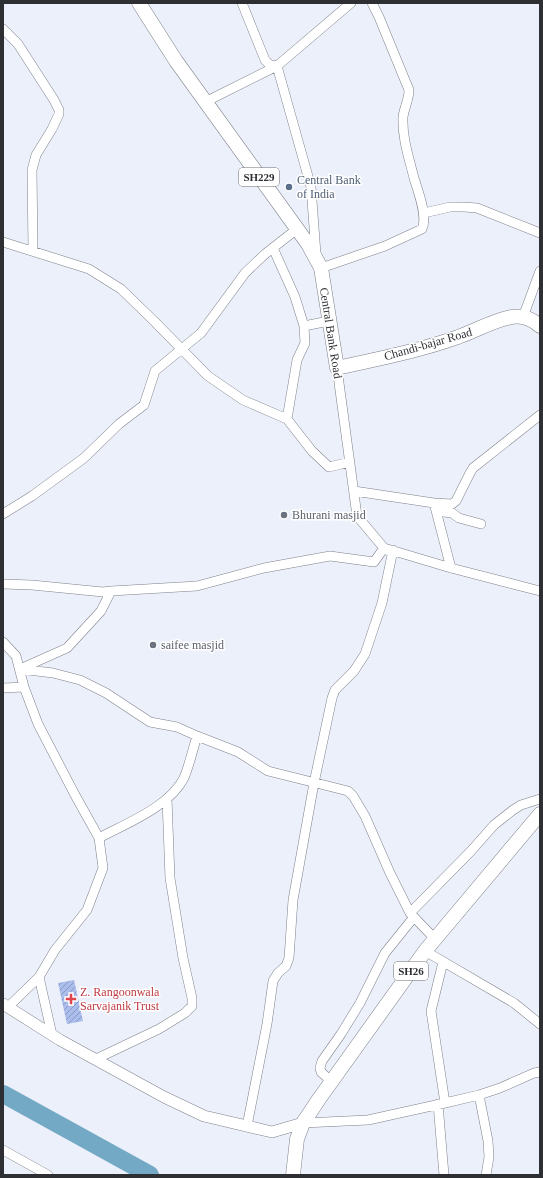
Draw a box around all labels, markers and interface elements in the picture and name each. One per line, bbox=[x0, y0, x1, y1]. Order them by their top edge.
road number: SH229 bbox=[239, 168, 279, 186]
place label: Central Bank of India bbox=[297, 173, 361, 201]
marker: Central Bank of India bbox=[284, 182, 294, 192]
street label: Central Bank Road bbox=[317, 286, 345, 380]
street label: Chandi-bajar Road bbox=[382, 325, 474, 363]
place label: Bhurani masjid bbox=[292, 508, 366, 522]
marker: Bhurani masjid bbox=[279, 510, 289, 520]
place label: saifee masjid bbox=[161, 638, 224, 652]
marker: saifee masjid bbox=[148, 640, 158, 650]
road number: SH26 bbox=[394, 962, 428, 980]
place label: Z. Rangoonwala Sarvajanik Trust bbox=[80, 985, 160, 1013]
marker: Z. Rangoonwala Sarvajanik Trust bbox=[65, 993, 77, 1005]

